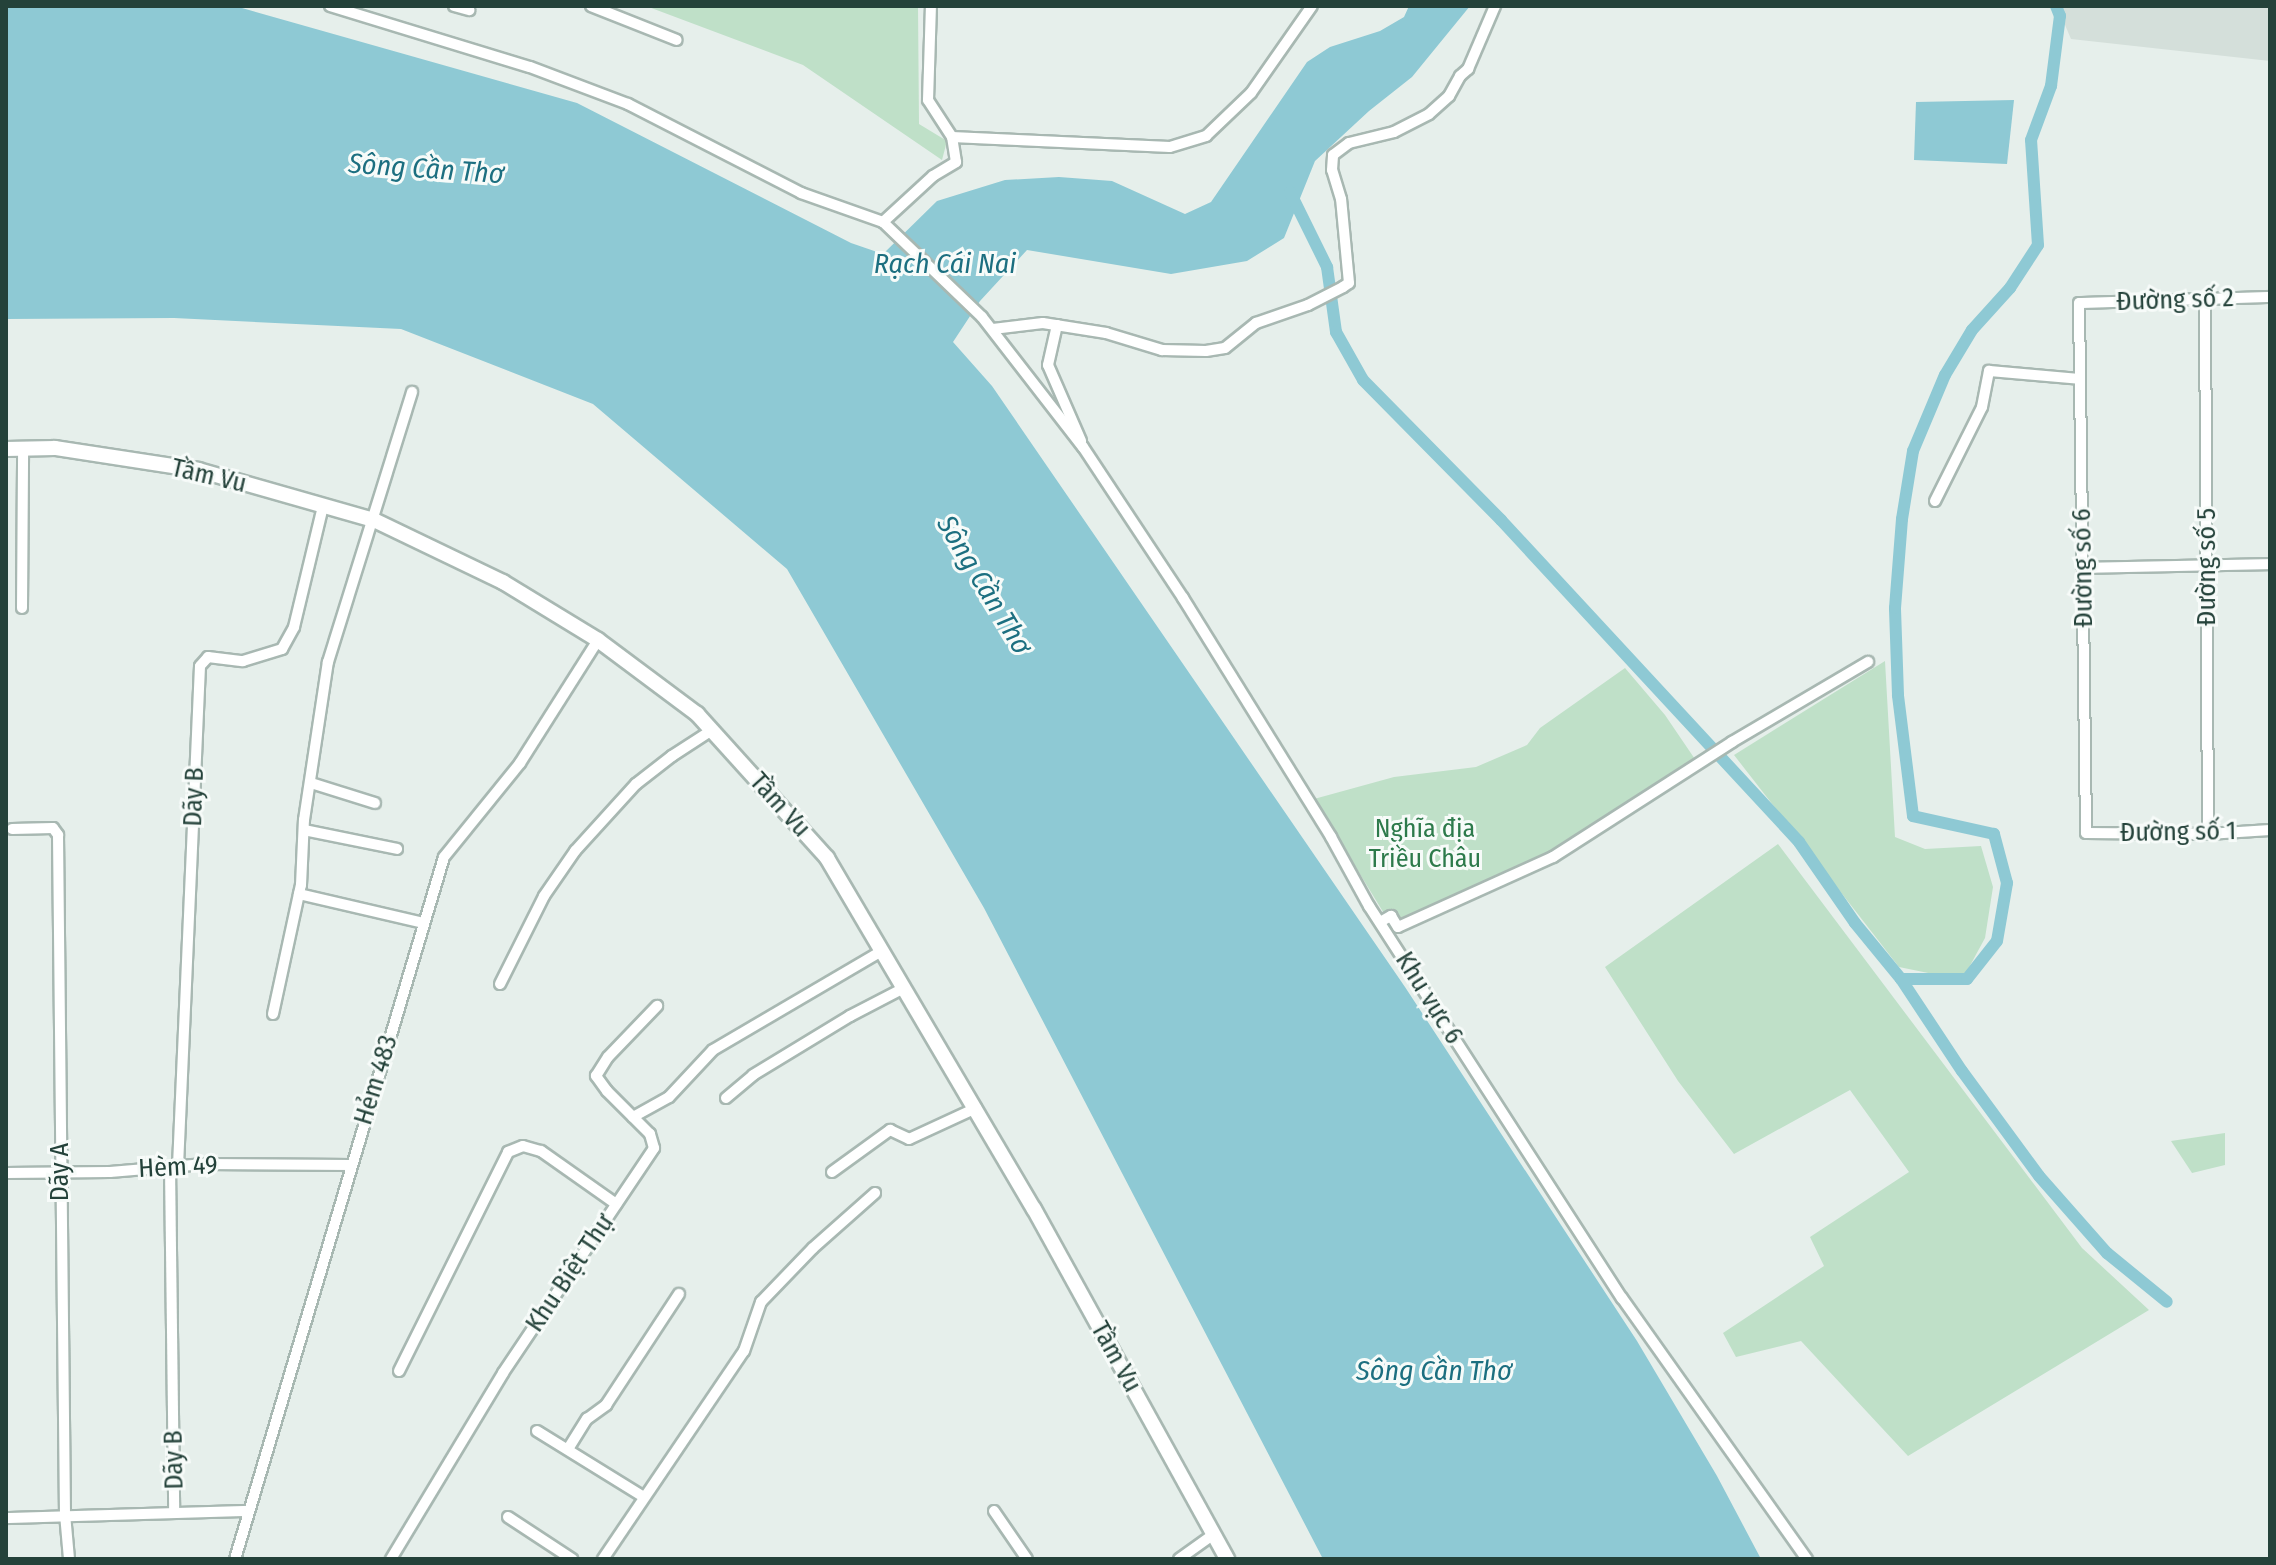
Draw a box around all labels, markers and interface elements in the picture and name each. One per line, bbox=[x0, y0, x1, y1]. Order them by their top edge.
water label: Sông Cần Thơ bbox=[347, 147, 505, 191]
water label: Rạch Cái Nai bbox=[874, 247, 1016, 281]
street label: Đường số 2 bbox=[2116, 282, 2234, 318]
street label: Tầm Vu bbox=[169, 452, 249, 500]
street label: Đường số 6 bbox=[2066, 508, 2100, 628]
street label: Đường số 5 bbox=[2191, 508, 2223, 626]
water label: Sông Cần Thơ bbox=[929, 510, 1039, 660]
street label: Tầm Vu bbox=[743, 766, 817, 844]
street label: Dãy B bbox=[177, 767, 211, 827]
park label: Nghĩa địa Triều Châu bbox=[1369, 813, 1481, 874]
street label: Đường số 1 bbox=[2120, 815, 2236, 849]
street label: Khu vực 6 bbox=[1389, 946, 1469, 1050]
street label: Hẻm 483 bbox=[348, 1031, 404, 1129]
street label: Dãy A bbox=[44, 1143, 76, 1201]
street label: Hèm 49 bbox=[138, 1149, 218, 1185]
street label: Khu Biệt Thự bbox=[519, 1208, 621, 1338]
street label: Tầm Vu bbox=[1084, 1316, 1148, 1398]
water label: Sông Cần Thơ bbox=[1356, 1354, 1512, 1388]
street label: Dãy B bbox=[158, 1430, 190, 1490]

